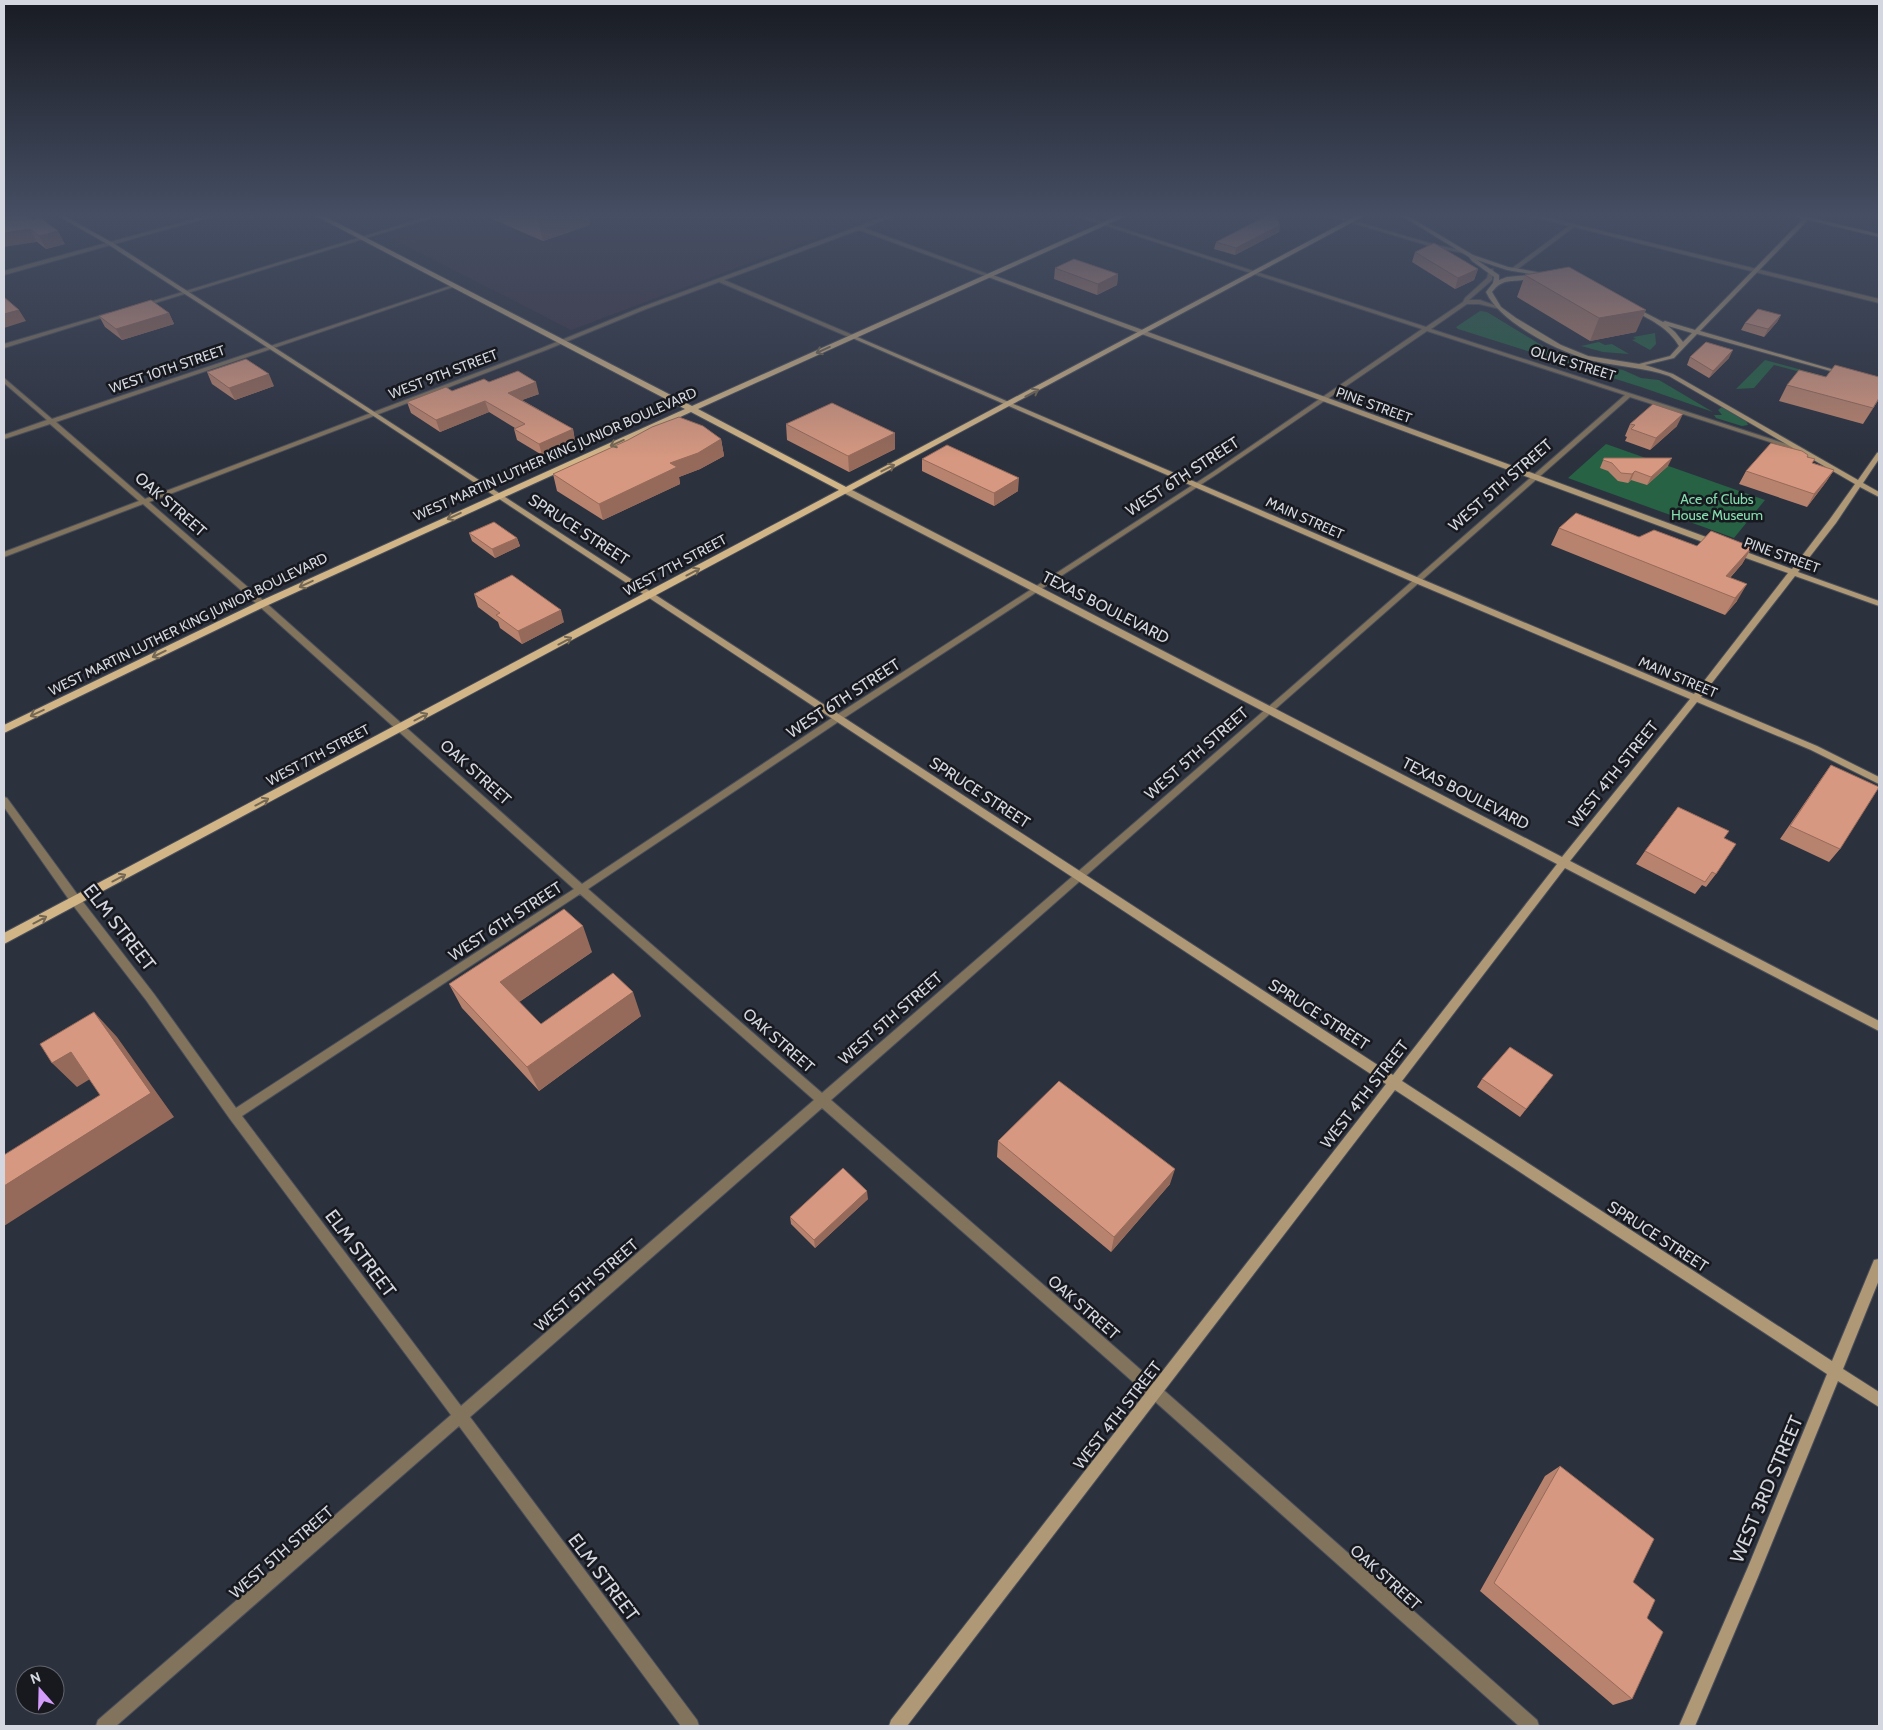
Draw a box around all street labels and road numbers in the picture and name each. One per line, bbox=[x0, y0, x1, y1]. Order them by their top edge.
street label: WEST 10TH STREET bbox=[107, 341, 228, 397]
street label: OLIVE STREET bbox=[1528, 342, 1618, 385]
street label: WEST 9TH STREET bbox=[386, 345, 501, 403]
street label: WEST MARTIN LUTHER KING JUNIOR BOULEVARD bbox=[411, 383, 699, 525]
street label: PINE STREET bbox=[1334, 383, 1415, 427]
street label: WEST 6TH STREET bbox=[1122, 432, 1243, 520]
street label: WEST 5TH STREET bbox=[1445, 435, 1556, 536]
street label: OAK STREET bbox=[131, 468, 211, 541]
street label: SPRUCE STREET bbox=[525, 490, 633, 569]
street label: MAIN STREET bbox=[1263, 493, 1347, 543]
street label: WEST 7TH STREET bbox=[620, 530, 730, 600]
street label: PINE STREET bbox=[1742, 533, 1823, 577]
street label: WEST MARTIN LUTHER KING JUNIOR BOULEVARD bbox=[46, 548, 330, 700]
street label: TEXAS BOULEVARD bbox=[1039, 567, 1173, 648]
street label: MAIN STREET bbox=[1636, 652, 1720, 702]
street label: WEST 6TH STREET bbox=[783, 654, 904, 742]
street label: WEST 5TH STREET bbox=[1141, 703, 1252, 804]
street label: WEST 4TH STREET bbox=[1565, 717, 1662, 831]
street label: WEST 7TH STREET bbox=[263, 720, 373, 790]
street label: OAK STREET bbox=[436, 736, 515, 809]
street label: SPRUCE STREET bbox=[926, 753, 1034, 832]
street label: TEXAS BOULEVARD bbox=[1399, 753, 1533, 834]
street label: WEST 6TH STREET bbox=[445, 877, 566, 965]
street label: ELM STREET bbox=[79, 879, 161, 975]
street label: WEST 5TH STREET bbox=[835, 968, 946, 1069]
street label: SPRUCE STREET bbox=[1265, 975, 1373, 1054]
street label: OAK STREET bbox=[739, 1004, 819, 1077]
street label: WEST 4TH STREET bbox=[1316, 1036, 1413, 1152]
street label: SPRUCE STREET bbox=[1604, 1197, 1712, 1276]
street label: ELM STREET bbox=[320, 1205, 401, 1302]
street label: WEST 5TH STREET bbox=[531, 1235, 642, 1336]
street label: OAK STREET bbox=[1044, 1271, 1124, 1344]
street label: WEST 4TH STREET bbox=[1069, 1357, 1166, 1473]
street label: WEST 3RD STREET bbox=[1725, 1412, 1808, 1566]
street label: WEST 5TH STREET bbox=[226, 1502, 337, 1603]
street label: ELM STREET bbox=[563, 1529, 644, 1626]
street label: OAK STREET bbox=[1346, 1541, 1425, 1614]

